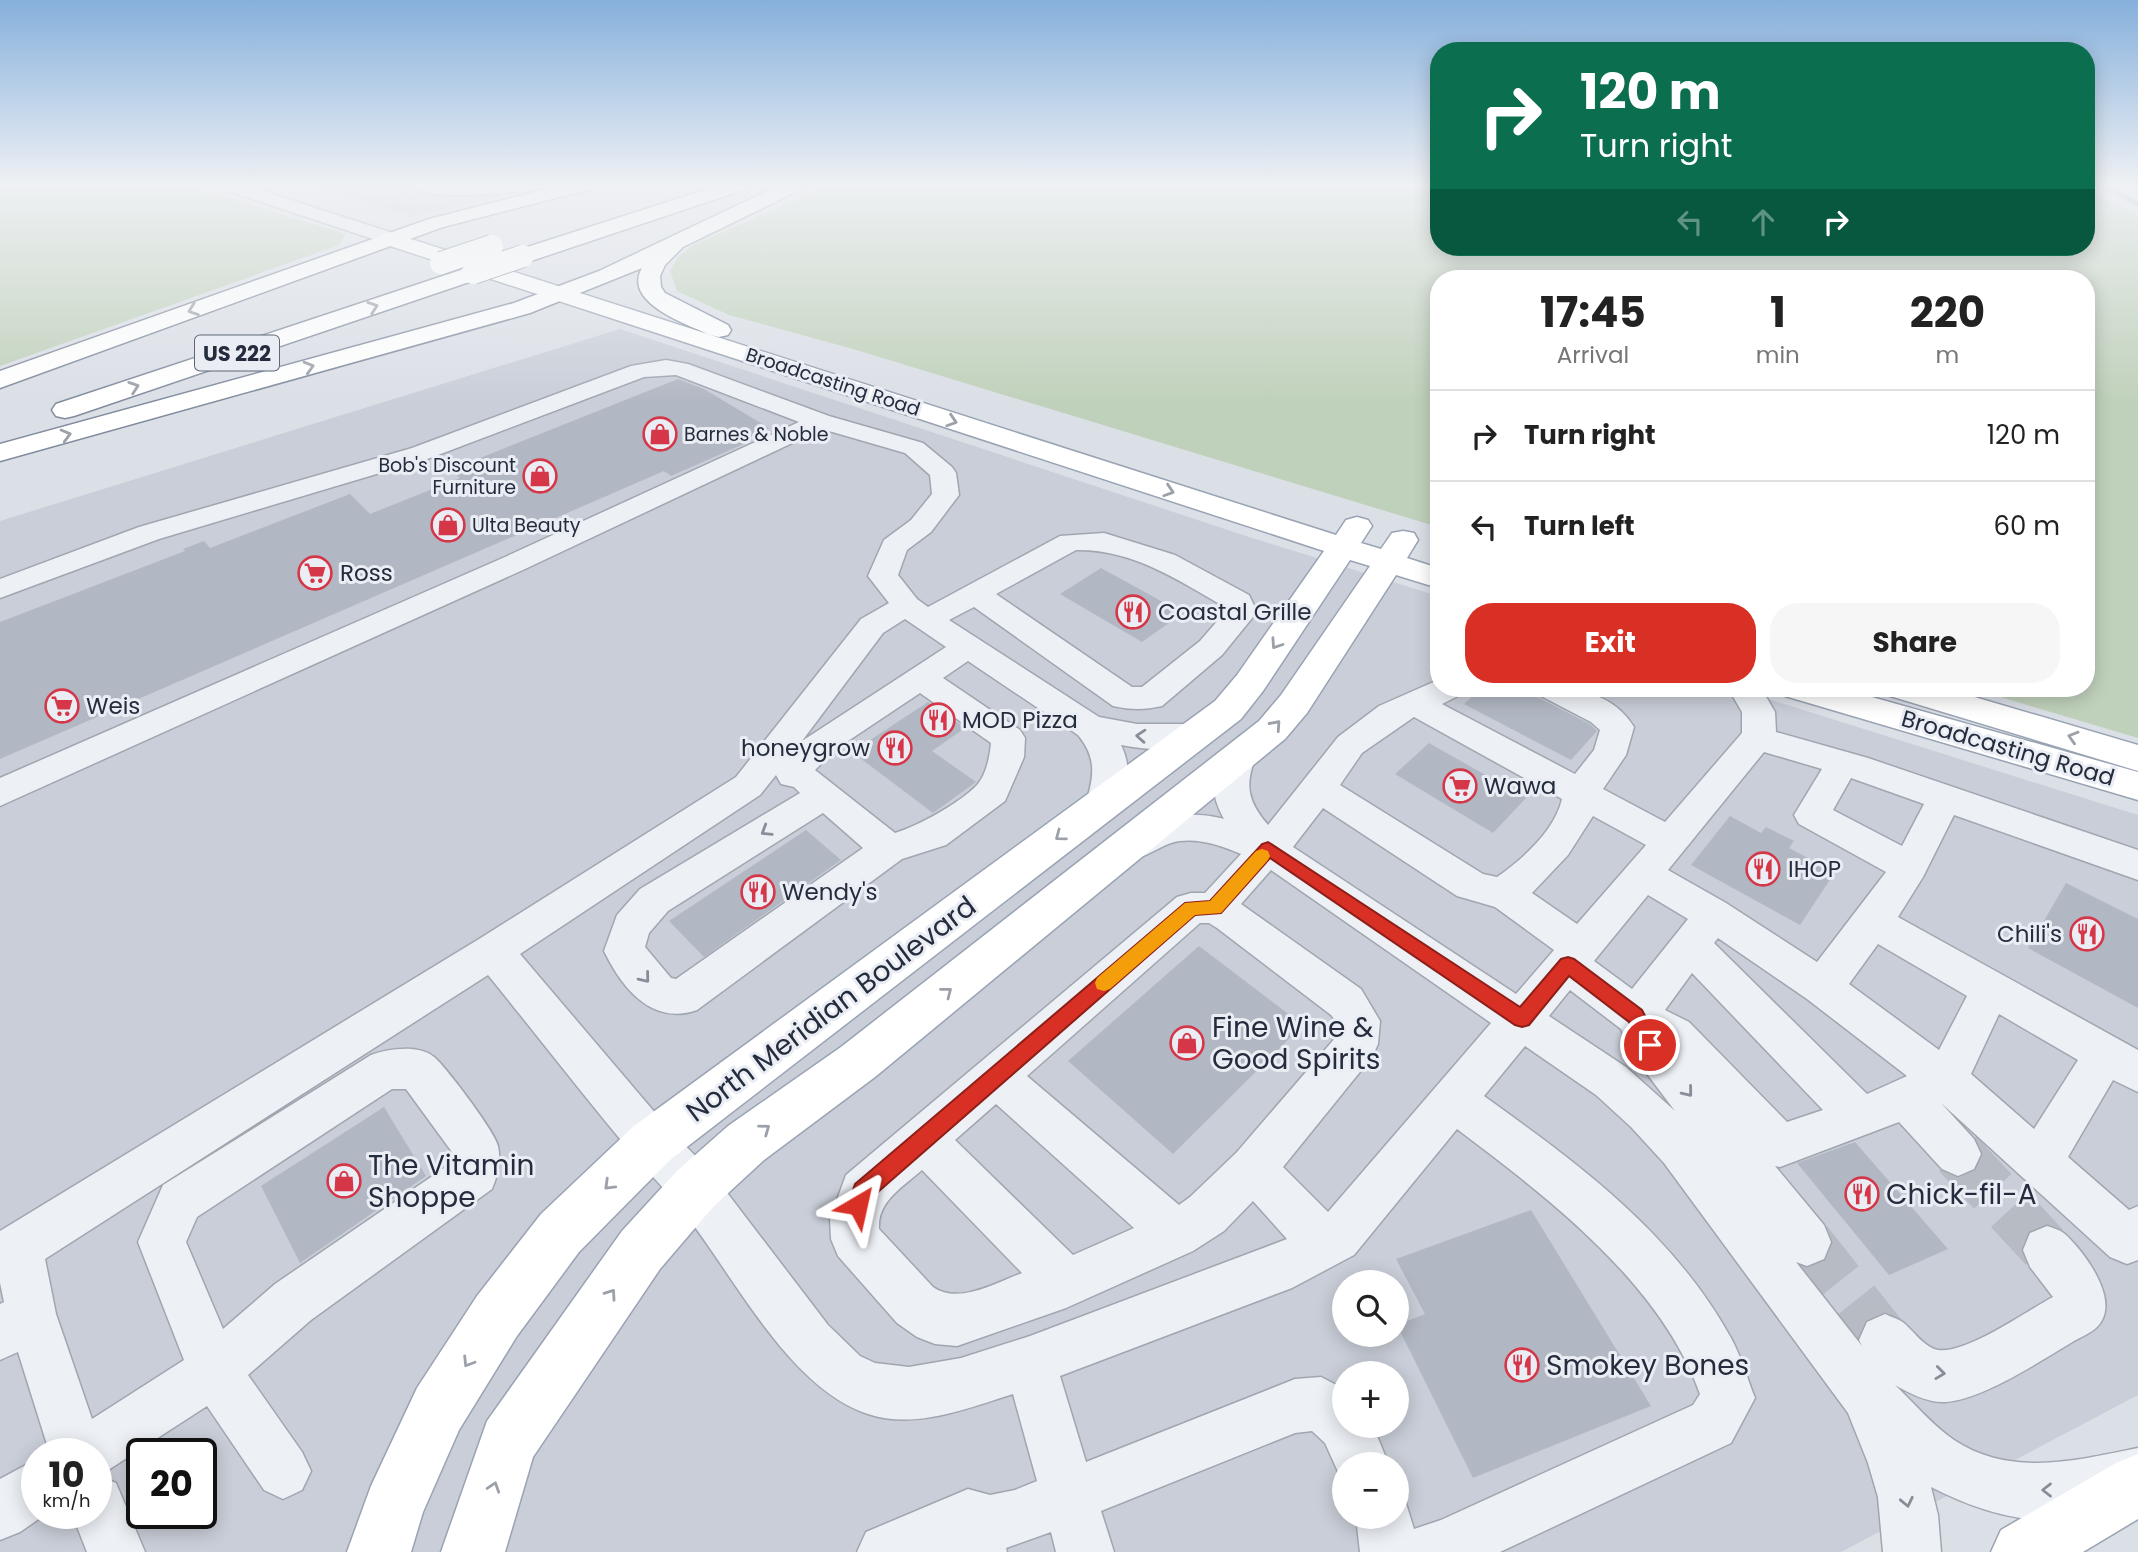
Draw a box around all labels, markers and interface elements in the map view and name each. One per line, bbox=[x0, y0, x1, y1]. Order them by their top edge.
text: 120 m bbox=[1580, 58, 1721, 126]
icon: right bbox=[1465, 70, 1556, 161]
text: Turn right bbox=[1580, 123, 1732, 168]
icon: left bbox=[1671, 203, 1709, 241]
icon: ahead bbox=[1744, 203, 1782, 241]
icon: right bbox=[1817, 203, 1855, 241]
text: 17:45 bbox=[1540, 283, 1646, 342]
text: 1 bbox=[1770, 283, 1786, 342]
text: 220 bbox=[1910, 283, 1985, 342]
one-way arrow bbox=[367, 301, 379, 315]
one-way arrow bbox=[188, 302, 200, 316]
road number: US 222 bbox=[195, 336, 279, 370]
text: Arrival bbox=[1557, 339, 1629, 371]
text: min bbox=[1756, 339, 1800, 371]
text: m bbox=[1936, 339, 1959, 371]
street label: Broadcasting Road bbox=[742, 341, 924, 423]
one-way arrow bbox=[302, 361, 314, 376]
one-way arrow bbox=[128, 381, 140, 395]
one-way arrow bbox=[946, 413, 958, 427]
shop icon: Barnes & Noble bbox=[641, 415, 679, 453]
icon: right bbox=[1465, 417, 1503, 455]
text: Turn right bbox=[1524, 417, 1656, 453]
text: 120 m bbox=[1987, 417, 2060, 453]
place label: Barnes & Noble bbox=[684, 421, 828, 448]
one-way arrow bbox=[60, 429, 72, 443]
place label: Bob's Discount Furniture bbox=[378, 452, 516, 501]
shop icon: Bob's Discount Furniture bbox=[521, 457, 559, 495]
one-way arrow bbox=[1162, 483, 1174, 497]
shop icon: Ulta Beauty bbox=[429, 506, 467, 544]
icon: left bbox=[1465, 508, 1503, 546]
text: Turn left bbox=[1524, 508, 1635, 544]
text: 60 m bbox=[1993, 508, 2060, 544]
place label: Ulta Beauty bbox=[472, 512, 581, 539]
supermarket icon: Ross bbox=[296, 554, 334, 592]
place label: Ross bbox=[340, 557, 393, 589]
restaurant icon: Coastal Grille bbox=[1114, 593, 1152, 631]
place label: Coastal Grille bbox=[1158, 596, 1311, 628]
button: Exit bbox=[1465, 603, 1756, 683]
button: Share bbox=[1770, 603, 2060, 683]
one-way arrow bbox=[1272, 636, 1284, 649]
supermarket icon: Weis bbox=[43, 687, 81, 725]
place label: Weis bbox=[86, 690, 140, 722]
restaurant icon: MOD Pizza bbox=[919, 701, 957, 739]
street label: Broadcasting Road bbox=[1898, 702, 2118, 794]
place label: MOD Pizza bbox=[962, 704, 1078, 736]
one-way arrow bbox=[1268, 720, 1280, 733]
restaurant icon: honeygrow bbox=[876, 729, 914, 767]
one-way arrow bbox=[1135, 729, 1146, 744]
one-way arrow bbox=[2067, 731, 2079, 746]
place label: honeygrow bbox=[741, 732, 870, 764]
supermarket icon: Wawa bbox=[1441, 767, 1479, 805]
place label: Wawa bbox=[1484, 770, 1556, 802]
one-way arrow bbox=[761, 822, 774, 835]
one-way arrow bbox=[1055, 828, 1068, 840]
restaurant icon: IHOP bbox=[1744, 850, 1782, 888]
place label: IHOP bbox=[1788, 853, 1841, 885]
restaurant icon: Wendy's bbox=[739, 873, 777, 911]
place label: Wendy's bbox=[782, 876, 878, 908]
street label: North Meridian Boulevard bbox=[678, 887, 984, 1131]
restaurant icon: Chili's bbox=[2068, 915, 2106, 953]
place label: Chili's bbox=[1997, 918, 2062, 950]
one-way arrow bbox=[637, 969, 649, 982]
one-way arrow bbox=[939, 987, 951, 1000]
place label: Fine Wine & Good Spirits bbox=[1212, 1008, 1380, 1079]
pin bbox=[1620, 1015, 1680, 1075]
shop icon: Fine Wine & Good Spirits bbox=[1168, 1024, 1206, 1062]
icon: arrive bbox=[1631, 1026, 1669, 1064]
one-way arrow bbox=[1679, 1085, 1692, 1097]
one-way arrow bbox=[758, 1125, 770, 1137]
place label: The Vitamin Shoppe bbox=[368, 1146, 535, 1217]
shop icon: The Vitamin Shoppe bbox=[325, 1162, 363, 1200]
position arrow bbox=[821, 1168, 895, 1242]
restaurant icon: Chick-fil-A bbox=[1843, 1175, 1881, 1213]
place label: Chick-fil-A bbox=[1886, 1175, 2037, 1214]
one-way arrow bbox=[604, 1176, 617, 1189]
map controls bbox=[1332, 1270, 1409, 1529]
button: search bbox=[1332, 1270, 1409, 1347]
one-way arrow bbox=[603, 1289, 615, 1302]
restaurant icon: Smokey Bones bbox=[1503, 1346, 1541, 1384]
place label: Smokey Bones bbox=[1546, 1346, 1749, 1385]
one-way arrow bbox=[463, 1354, 476, 1367]
button: + bbox=[1332, 1361, 1409, 1438]
one-way arrow bbox=[1935, 1366, 1946, 1381]
speed limit sign: 20 bbox=[126, 1438, 217, 1529]
text: 10 bbox=[49, 1450, 84, 1499]
button: − bbox=[1332, 1452, 1409, 1529]
one-way arrow bbox=[485, 1481, 500, 1493]
one-way arrow bbox=[2041, 1482, 2051, 1498]
text: km/h bbox=[43, 1488, 90, 1513]
one-way arrow bbox=[1899, 1496, 1913, 1508]

